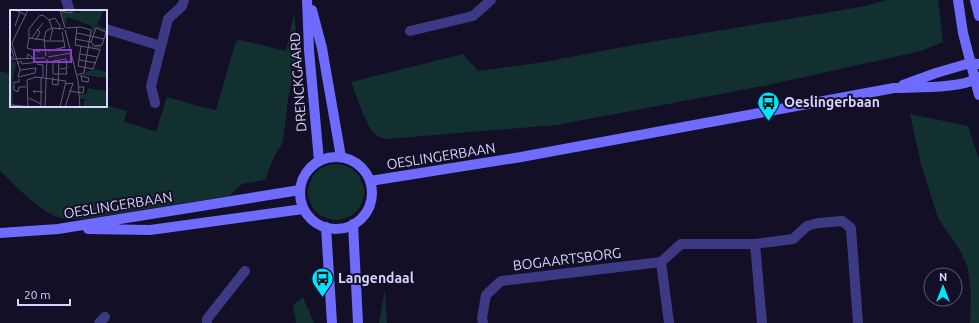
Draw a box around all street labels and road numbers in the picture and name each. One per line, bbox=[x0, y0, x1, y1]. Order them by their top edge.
street label: DRENCKGAARD bbox=[287, 32, 309, 132]
street label: OESLINGERBAAN bbox=[385, 139, 497, 173]
street label: OESLINGERBAAN bbox=[62, 188, 174, 222]
street label: BOGAARTSBORG bbox=[512, 244, 622, 274]

